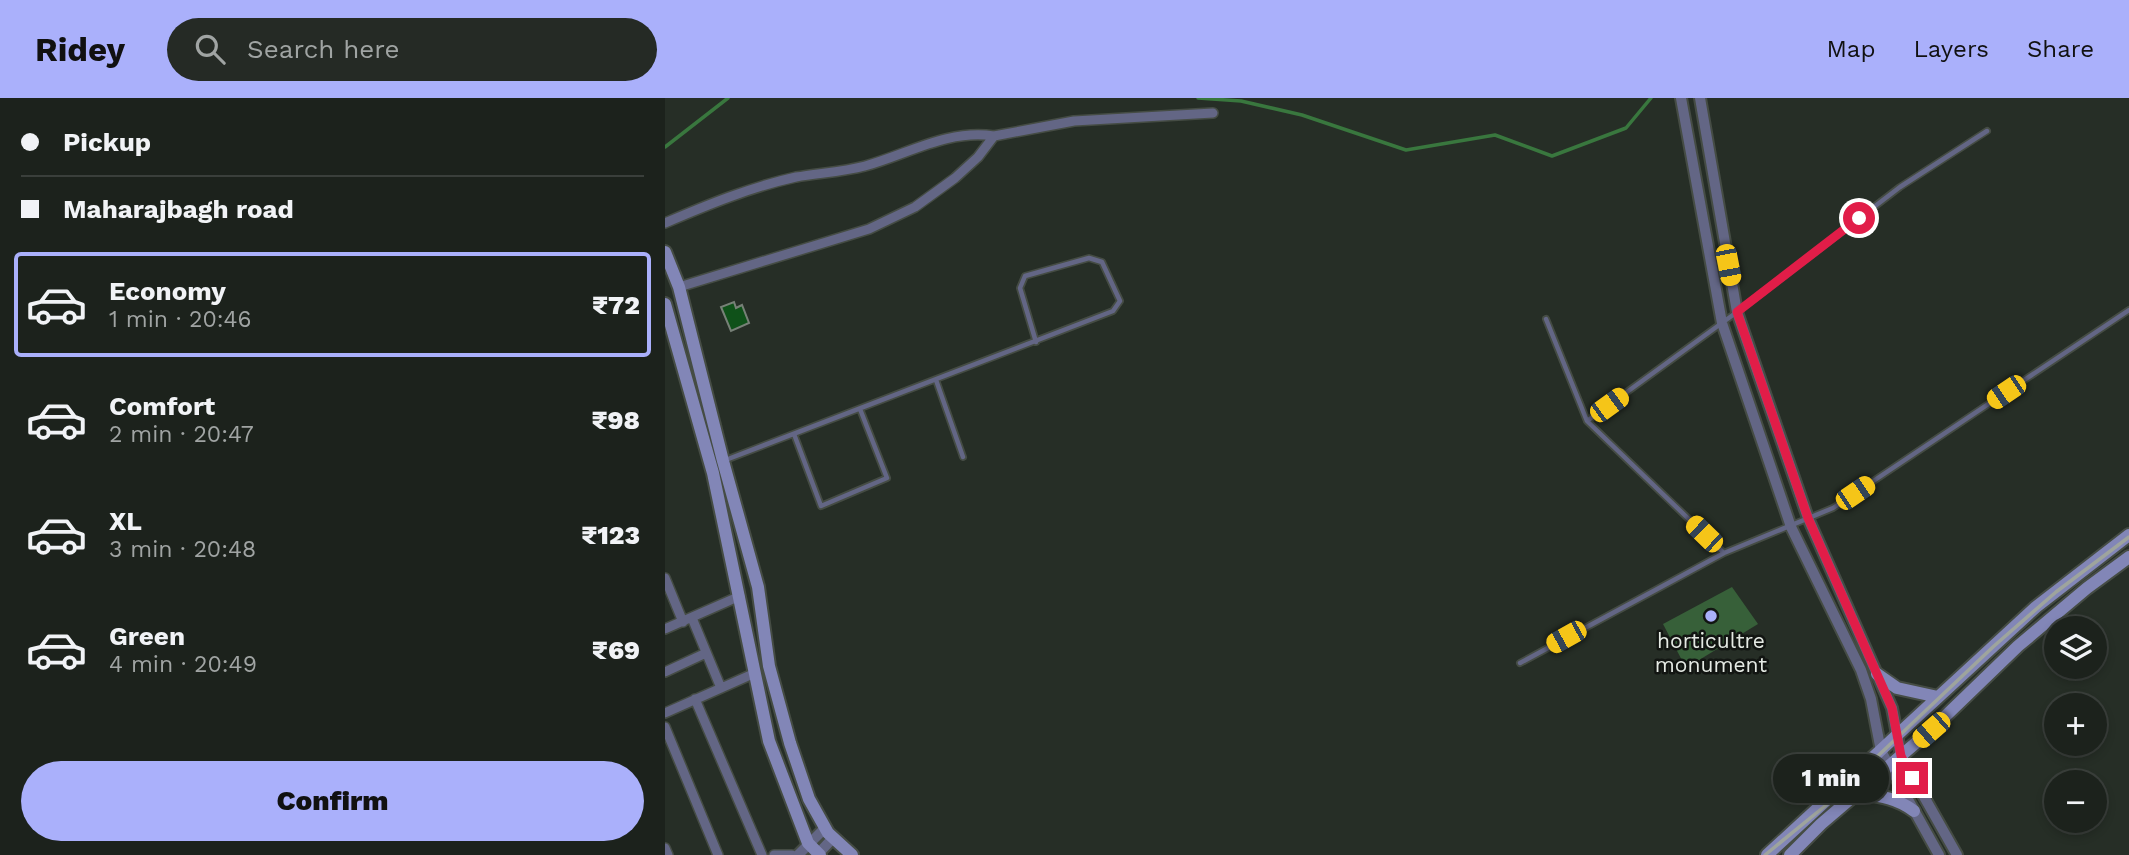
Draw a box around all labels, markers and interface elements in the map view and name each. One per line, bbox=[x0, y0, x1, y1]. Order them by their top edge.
search box bbox=[167, 18, 657, 81]
text: Ridey bbox=[35, 30, 125, 69]
icon: search bbox=[191, 30, 229, 68]
text: Search here bbox=[247, 34, 399, 64]
text: Map bbox=[1827, 35, 1875, 63]
text: Layers bbox=[1913, 35, 1989, 63]
text: Share bbox=[2027, 35, 2094, 63]
text: Pickup bbox=[63, 127, 151, 157]
text: Maharajbagh road bbox=[63, 194, 294, 224]
route start bbox=[1843, 202, 1875, 234]
car bbox=[1714, 242, 1743, 288]
icon: car bbox=[25, 273, 88, 336]
text: Economy bbox=[109, 276, 226, 306]
text: ₹72 bbox=[592, 290, 640, 320]
text: 1 min · 20:46 bbox=[109, 306, 252, 333]
car bbox=[1983, 372, 2030, 412]
car bbox=[1586, 384, 1633, 426]
icon: car bbox=[25, 388, 88, 451]
text: Comfort bbox=[109, 391, 215, 421]
text: ₹98 bbox=[592, 405, 640, 435]
text: 2 min · 20:47 bbox=[109, 421, 254, 448]
car bbox=[1832, 473, 1879, 513]
icon: car bbox=[25, 503, 88, 566]
text: XL bbox=[109, 506, 142, 536]
car bbox=[1682, 512, 1727, 556]
text: ₹123 bbox=[581, 520, 640, 550]
text: 3 min · 20:48 bbox=[109, 536, 256, 563]
marker: horticultre monument bbox=[1703, 608, 1719, 624]
map controls bbox=[2044, 616, 2107, 833]
button: layers bbox=[2044, 616, 2107, 679]
icon: car bbox=[25, 618, 88, 681]
car bbox=[1543, 618, 1590, 656]
text: Green bbox=[109, 621, 185, 651]
place label: horticultre monument bbox=[1655, 628, 1767, 677]
text: ₹69 bbox=[592, 635, 640, 665]
text: 4 min · 20:49 bbox=[109, 651, 257, 678]
button: + bbox=[2044, 693, 2107, 756]
car bbox=[1909, 708, 1954, 752]
callout: 1 min bbox=[1772, 754, 1887, 802]
button: Confirm bbox=[21, 761, 644, 841]
route end bbox=[1896, 762, 1928, 794]
text: 1 min bbox=[1801, 765, 1861, 792]
button: − bbox=[2044, 770, 2107, 833]

